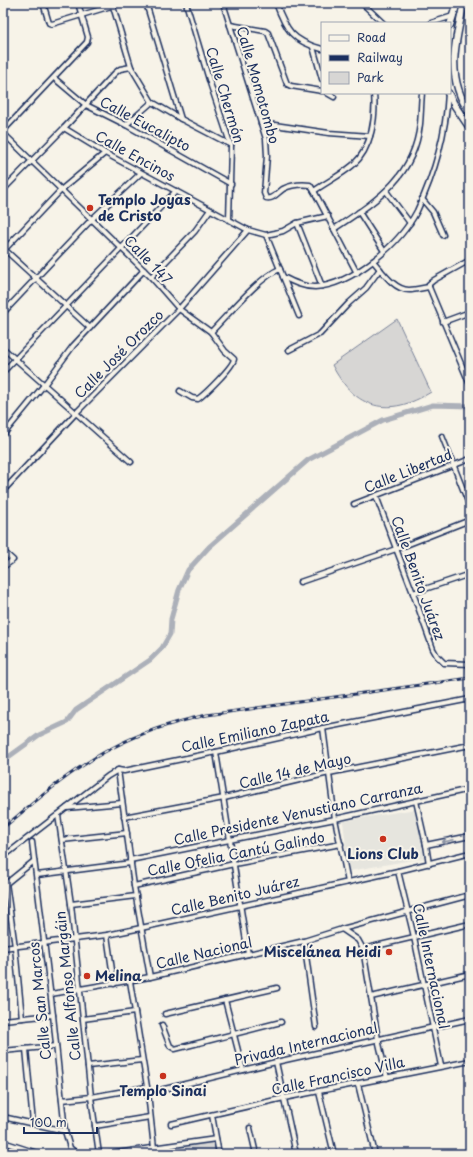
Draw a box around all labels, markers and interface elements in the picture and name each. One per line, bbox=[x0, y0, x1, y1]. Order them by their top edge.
legend bbox=[321, 22, 451, 94]
street label: Calle Momotombo bbox=[232, 24, 285, 146]
text: Road bbox=[357, 28, 386, 46]
street label: Calle Chermón bbox=[201, 44, 250, 146]
text: Railway bbox=[357, 48, 403, 66]
text: Park bbox=[357, 68, 384, 86]
street label: Calle Eucalipto bbox=[96, 91, 195, 156]
street label: Calle Encinos bbox=[91, 125, 179, 186]
place label: Templo Joyas de Cristo bbox=[98, 189, 191, 226]
marker: Templo Joyas de Cristo bbox=[85, 203, 95, 213]
street label: Calle 147 bbox=[119, 230, 177, 289]
street label: Calle José Orozco bbox=[69, 304, 168, 403]
street label: Calle Libertad bbox=[360, 443, 455, 498]
street label: Calle Benito Juárez bbox=[386, 513, 451, 643]
street label: Calle Emiliano Zapata bbox=[179, 706, 331, 757]
street label: Calle 14 de Mayo bbox=[237, 747, 353, 794]
street label: Calle Presidente Venustiano Carranza bbox=[172, 777, 425, 850]
street label: Calle Ofelia Cantú Galindo bbox=[145, 826, 327, 881]
marker: Lions Club bbox=[378, 834, 388, 844]
one-way arrow bbox=[442, 837, 455, 845]
place label: Lions Club bbox=[347, 843, 419, 864]
street label: Calle Benito Juárez bbox=[169, 870, 301, 920]
street label: Calle Internacional bbox=[408, 901, 455, 1031]
street label: Calle Alfonso Margáin bbox=[49, 910, 86, 1062]
street label: Calle Nacional bbox=[154, 931, 254, 974]
street label: Calle San Marcos bbox=[23, 941, 56, 1061]
place label: Miscelánea Heidi bbox=[264, 941, 381, 962]
marker: Miscelánea Heidi bbox=[384, 947, 394, 957]
place label: Melina bbox=[95, 965, 142, 986]
marker: Melina bbox=[82, 971, 92, 981]
street label: Privada Internacional bbox=[232, 1017, 380, 1070]
street label: Calle Francisco Villa bbox=[269, 1051, 407, 1100]
marker: Templo Sinai bbox=[158, 1071, 168, 1081]
place label: Templo Sinai bbox=[119, 1080, 207, 1101]
scale bar bbox=[24, 1109, 97, 1135]
text: 100 m bbox=[30, 1113, 67, 1131]

